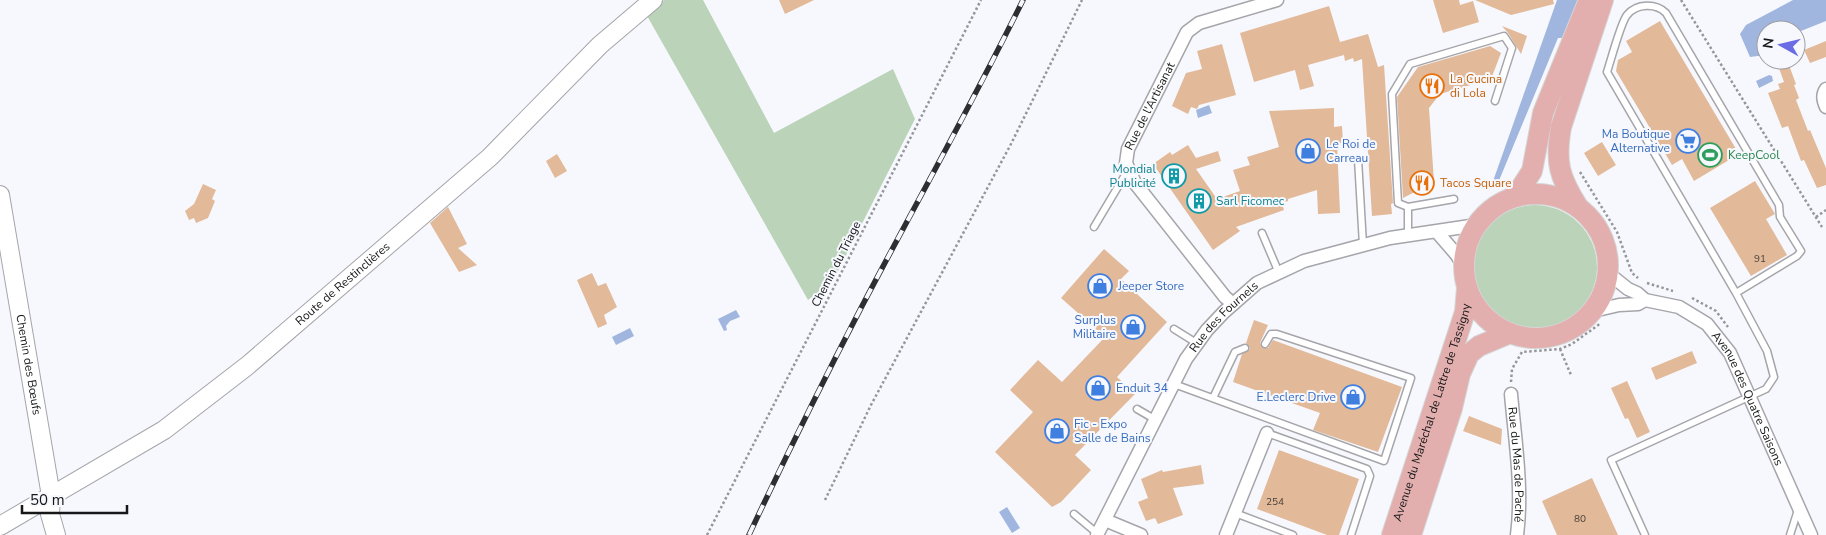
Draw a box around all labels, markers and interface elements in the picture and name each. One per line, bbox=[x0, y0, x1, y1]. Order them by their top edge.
north arrow bbox=[1756, 20, 1806, 70]
text: N bbox=[1758, 37, 1779, 50]
street label: Rue de l'Artisanat bbox=[1121, 59, 1179, 153]
place label: La Cucina di Lola bbox=[1450, 71, 1502, 101]
restaurant icon: La Cucina di Lola bbox=[1419, 73, 1445, 99]
place label: Ma Boutique Alternative bbox=[1602, 126, 1670, 156]
supermarket icon: Ma Boutique Alternative bbox=[1675, 128, 1701, 154]
place label: Le Roi de Carreau bbox=[1326, 136, 1376, 166]
shop icon: Le Roi de Carreau bbox=[1295, 138, 1321, 164]
sports icon: KeepCool bbox=[1697, 142, 1723, 168]
place label: KeepCool bbox=[1728, 147, 1780, 163]
place label: Mondial Publicité bbox=[1110, 161, 1156, 191]
building icon: Mondial Publicité bbox=[1161, 163, 1187, 189]
restaurant icon: Tacos Square bbox=[1409, 170, 1435, 196]
place label: Tacos Square bbox=[1440, 175, 1512, 191]
building icon: Sarl Ficomec bbox=[1186, 188, 1212, 214]
place label: Sarl Ficomec bbox=[1216, 193, 1285, 209]
street label: Chemin du Triage bbox=[807, 218, 865, 310]
street label: Route de Restinclières bbox=[292, 238, 394, 329]
house number: 91 bbox=[1754, 252, 1766, 266]
shop icon: Jeeper Store bbox=[1087, 273, 1113, 299]
place label: Jeeper Store bbox=[1117, 278, 1184, 294]
street label: Rue des Fournels bbox=[1186, 278, 1262, 355]
street label: Avenue du Maréchal de Lattre de Tassigny bbox=[1389, 302, 1474, 523]
place label: Surplus Militaire bbox=[1073, 312, 1116, 342]
street label: Chemin des Bœufs bbox=[12, 313, 45, 416]
shop icon: Surplus Militaire bbox=[1120, 314, 1146, 340]
street label: Avenue des Quatre Saisons bbox=[1708, 328, 1787, 468]
shop icon: Enduit 34 bbox=[1085, 375, 1111, 401]
place label: Enduit 34 bbox=[1116, 380, 1168, 396]
shop icon: E.Leclerc Drive bbox=[1340, 384, 1366, 410]
place label: E.Leclerc Drive bbox=[1257, 389, 1336, 405]
street label: Rue du Mas de Paché bbox=[1504, 406, 1527, 523]
place label: Fic - Expo Salle de Bains bbox=[1074, 416, 1151, 446]
shop icon: Fic - Expo Salle de Bains bbox=[1044, 418, 1070, 444]
scale bar bbox=[22, 482, 128, 514]
text: 50 m bbox=[30, 490, 65, 510]
house number: 254 bbox=[1266, 495, 1284, 509]
house number: 80 bbox=[1574, 512, 1586, 526]

